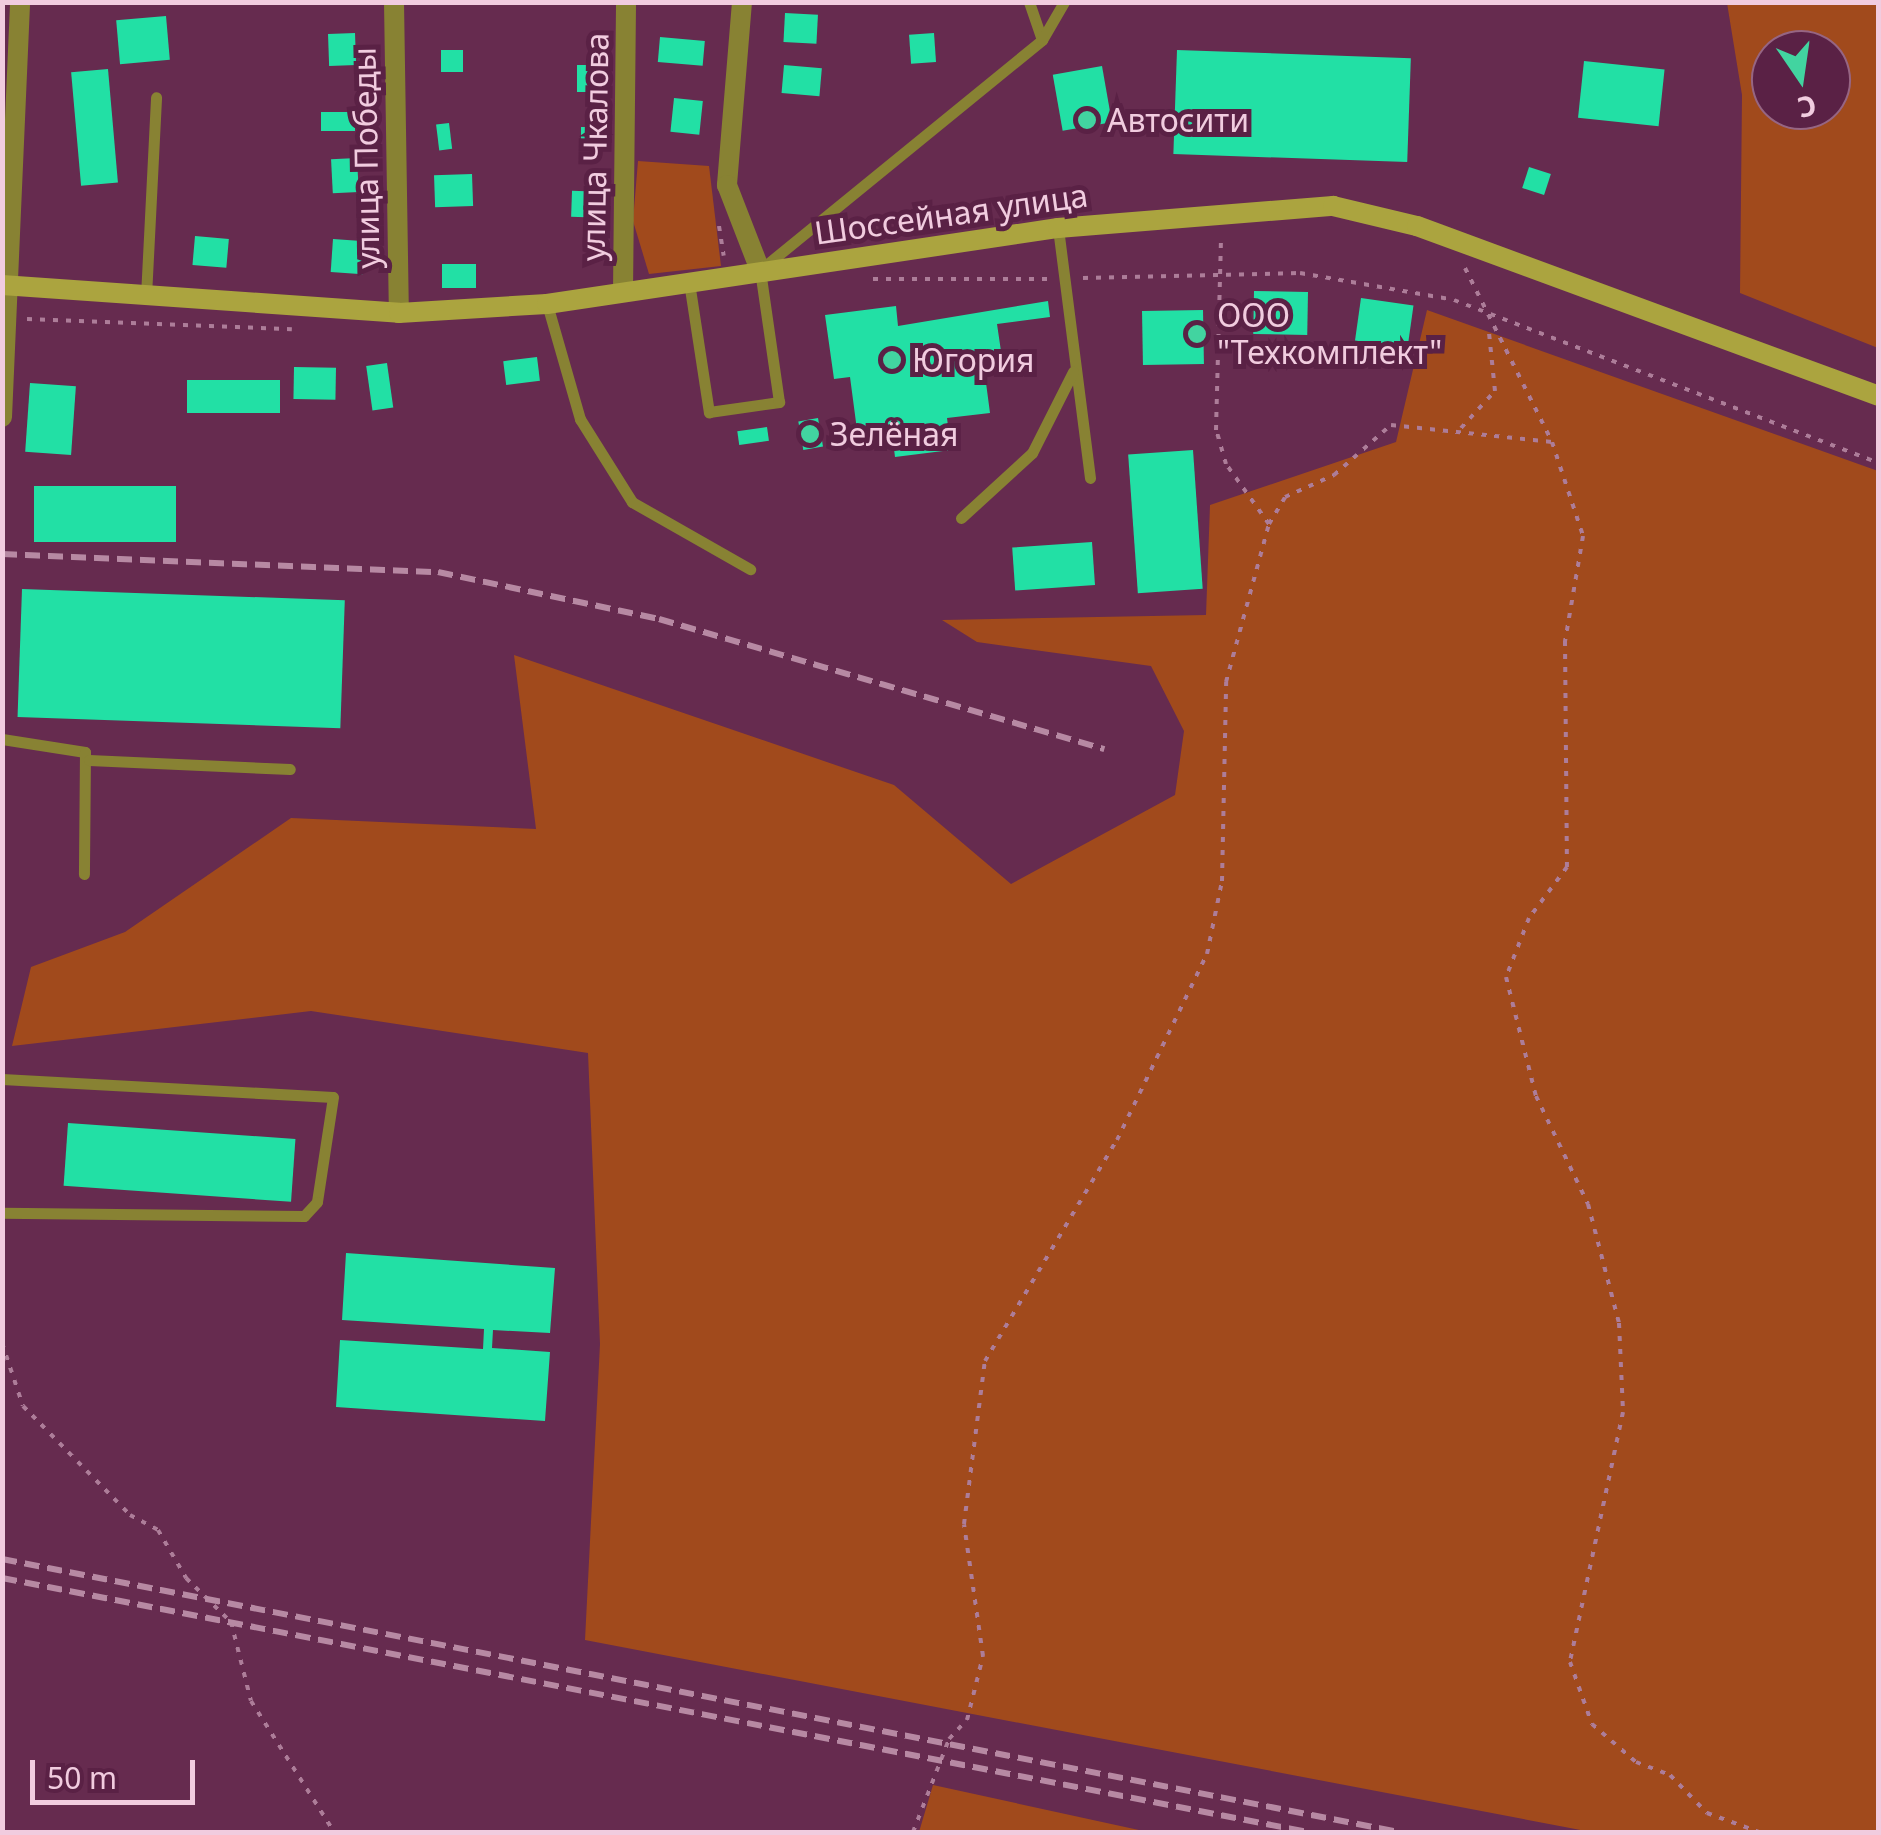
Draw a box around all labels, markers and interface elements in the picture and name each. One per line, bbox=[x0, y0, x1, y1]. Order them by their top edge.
north arrow bbox=[1751, 30, 1851, 130]
street label: улица Чкалова bbox=[574, 33, 616, 261]
street label: улица Победы bbox=[345, 47, 387, 269]
text: С bbox=[1794, 87, 1820, 128]
place label: Автосити bbox=[1107, 101, 1249, 139]
marker: Автосити bbox=[1076, 109, 1098, 131]
street label: Шоссейная улица bbox=[812, 176, 1090, 252]
place label: ООО "Техкомплект" bbox=[1217, 297, 1442, 372]
marker: ООО "Техкомплект" bbox=[1186, 323, 1208, 345]
place label: Югория bbox=[912, 341, 1034, 379]
marker: Югория bbox=[881, 349, 903, 371]
place label: Зелёная bbox=[830, 415, 958, 453]
marker: Зелёная bbox=[799, 423, 821, 445]
scale bar bbox=[35, 1740, 200, 1802]
text: 50 m bbox=[47, 1757, 117, 1798]

